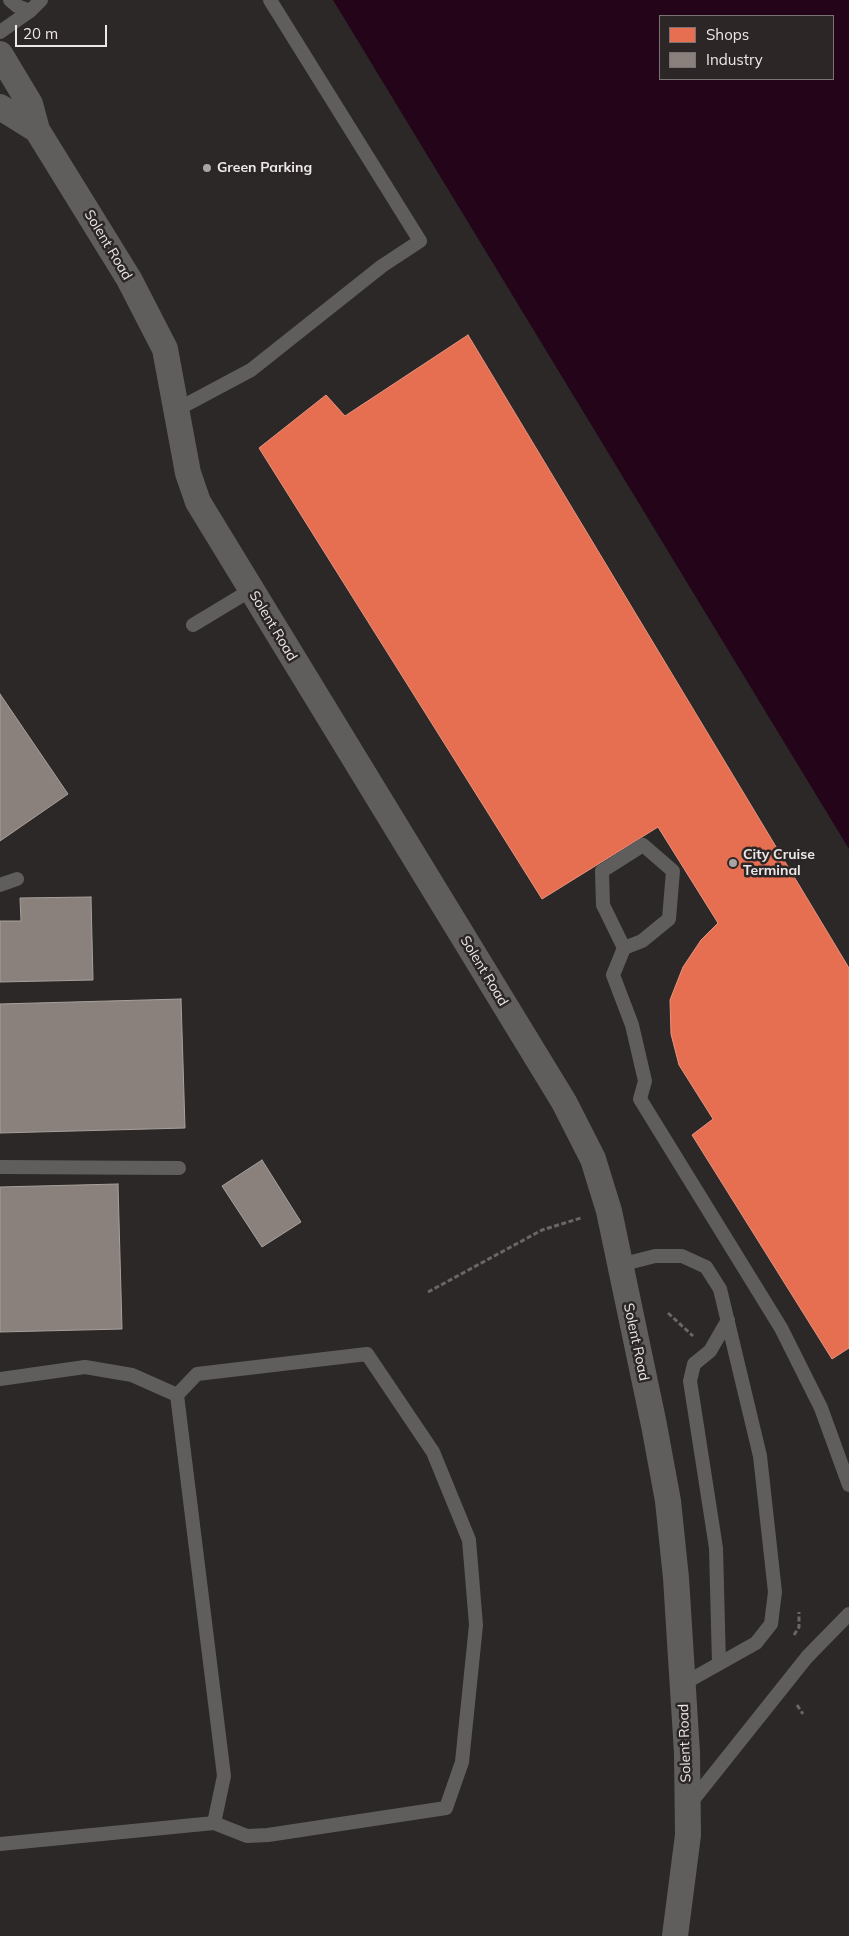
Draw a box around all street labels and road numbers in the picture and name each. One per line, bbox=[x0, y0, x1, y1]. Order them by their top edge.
street label: Solent Road bbox=[81, 207, 135, 283]
street label: Solent Road bbox=[246, 588, 300, 664]
street label: Solent Road bbox=[457, 933, 511, 1009]
street label: Solent Road bbox=[620, 1302, 652, 1382]
street label: Solent Road bbox=[675, 1703, 695, 1783]

